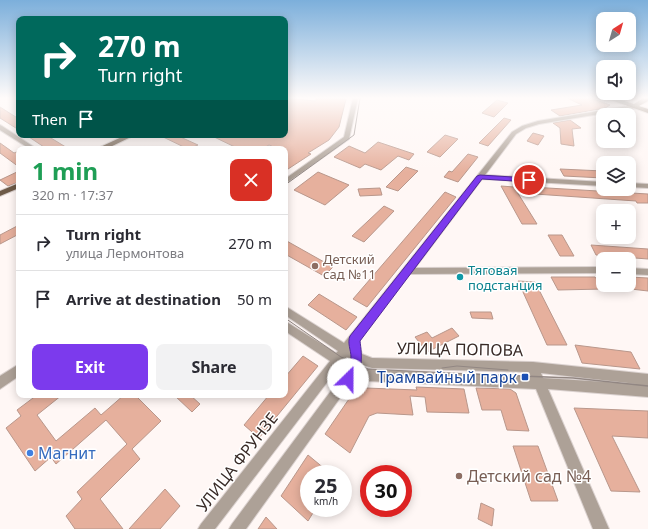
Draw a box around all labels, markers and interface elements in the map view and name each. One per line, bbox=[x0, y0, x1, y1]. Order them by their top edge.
north arrow bbox=[596, 12, 636, 52]
map controls bbox=[596, 12, 636, 292]
text: 270 m bbox=[98, 27, 181, 65]
icon: right bbox=[32, 32, 84, 84]
button: sound bbox=[596, 60, 636, 100]
text: Turn right bbox=[98, 63, 182, 87]
icon: arrive bbox=[75, 108, 97, 130]
button: search bbox=[596, 108, 636, 148]
text: Then bbox=[32, 109, 67, 129]
text: 1 min bbox=[32, 154, 98, 187]
button: layers bbox=[596, 156, 636, 196]
button: close bbox=[230, 159, 272, 201]
pin bbox=[512, 163, 546, 197]
icon: arrive bbox=[518, 169, 540, 191]
text: 320 m · 17:37 bbox=[32, 186, 113, 204]
button: + bbox=[596, 204, 636, 244]
text: Turn right bbox=[66, 224, 141, 244]
icon: right bbox=[32, 232, 54, 254]
text: 270 m bbox=[228, 233, 272, 253]
text: улица Лермонтова bbox=[66, 244, 184, 262]
place label: Детский сад №11 bbox=[323, 250, 376, 283]
button: − bbox=[596, 252, 636, 292]
marker: Детский сад №11 bbox=[310, 261, 320, 271]
place label: Тяговая подстанция bbox=[468, 261, 543, 294]
marker: Тяговая подстанция bbox=[455, 272, 465, 282]
icon: arrive bbox=[32, 288, 54, 310]
text: Arrive at destination bbox=[66, 289, 221, 309]
text: 50 m bbox=[237, 289, 272, 309]
street label: УЛИЦА ПОПОВА bbox=[397, 337, 524, 361]
button: Exit bbox=[32, 344, 148, 390]
button: Share bbox=[156, 344, 272, 390]
position arrow bbox=[327, 358, 369, 400]
place label: Трамвайный парк bbox=[377, 366, 517, 388]
marker: Трамвайный парк bbox=[520, 372, 530, 382]
street label: УЛИЦА ФРУНЗЕ bbox=[191, 408, 283, 516]
place label: Магнит bbox=[38, 442, 96, 464]
marker: Магнит bbox=[25, 448, 35, 458]
speed limit sign: 30 bbox=[360, 465, 412, 517]
place label: Детский сад №4 bbox=[467, 465, 591, 487]
marker: Детский сад №4 bbox=[454, 471, 464, 481]
text: 25 bbox=[315, 472, 337, 499]
text: km/h bbox=[314, 494, 338, 508]

